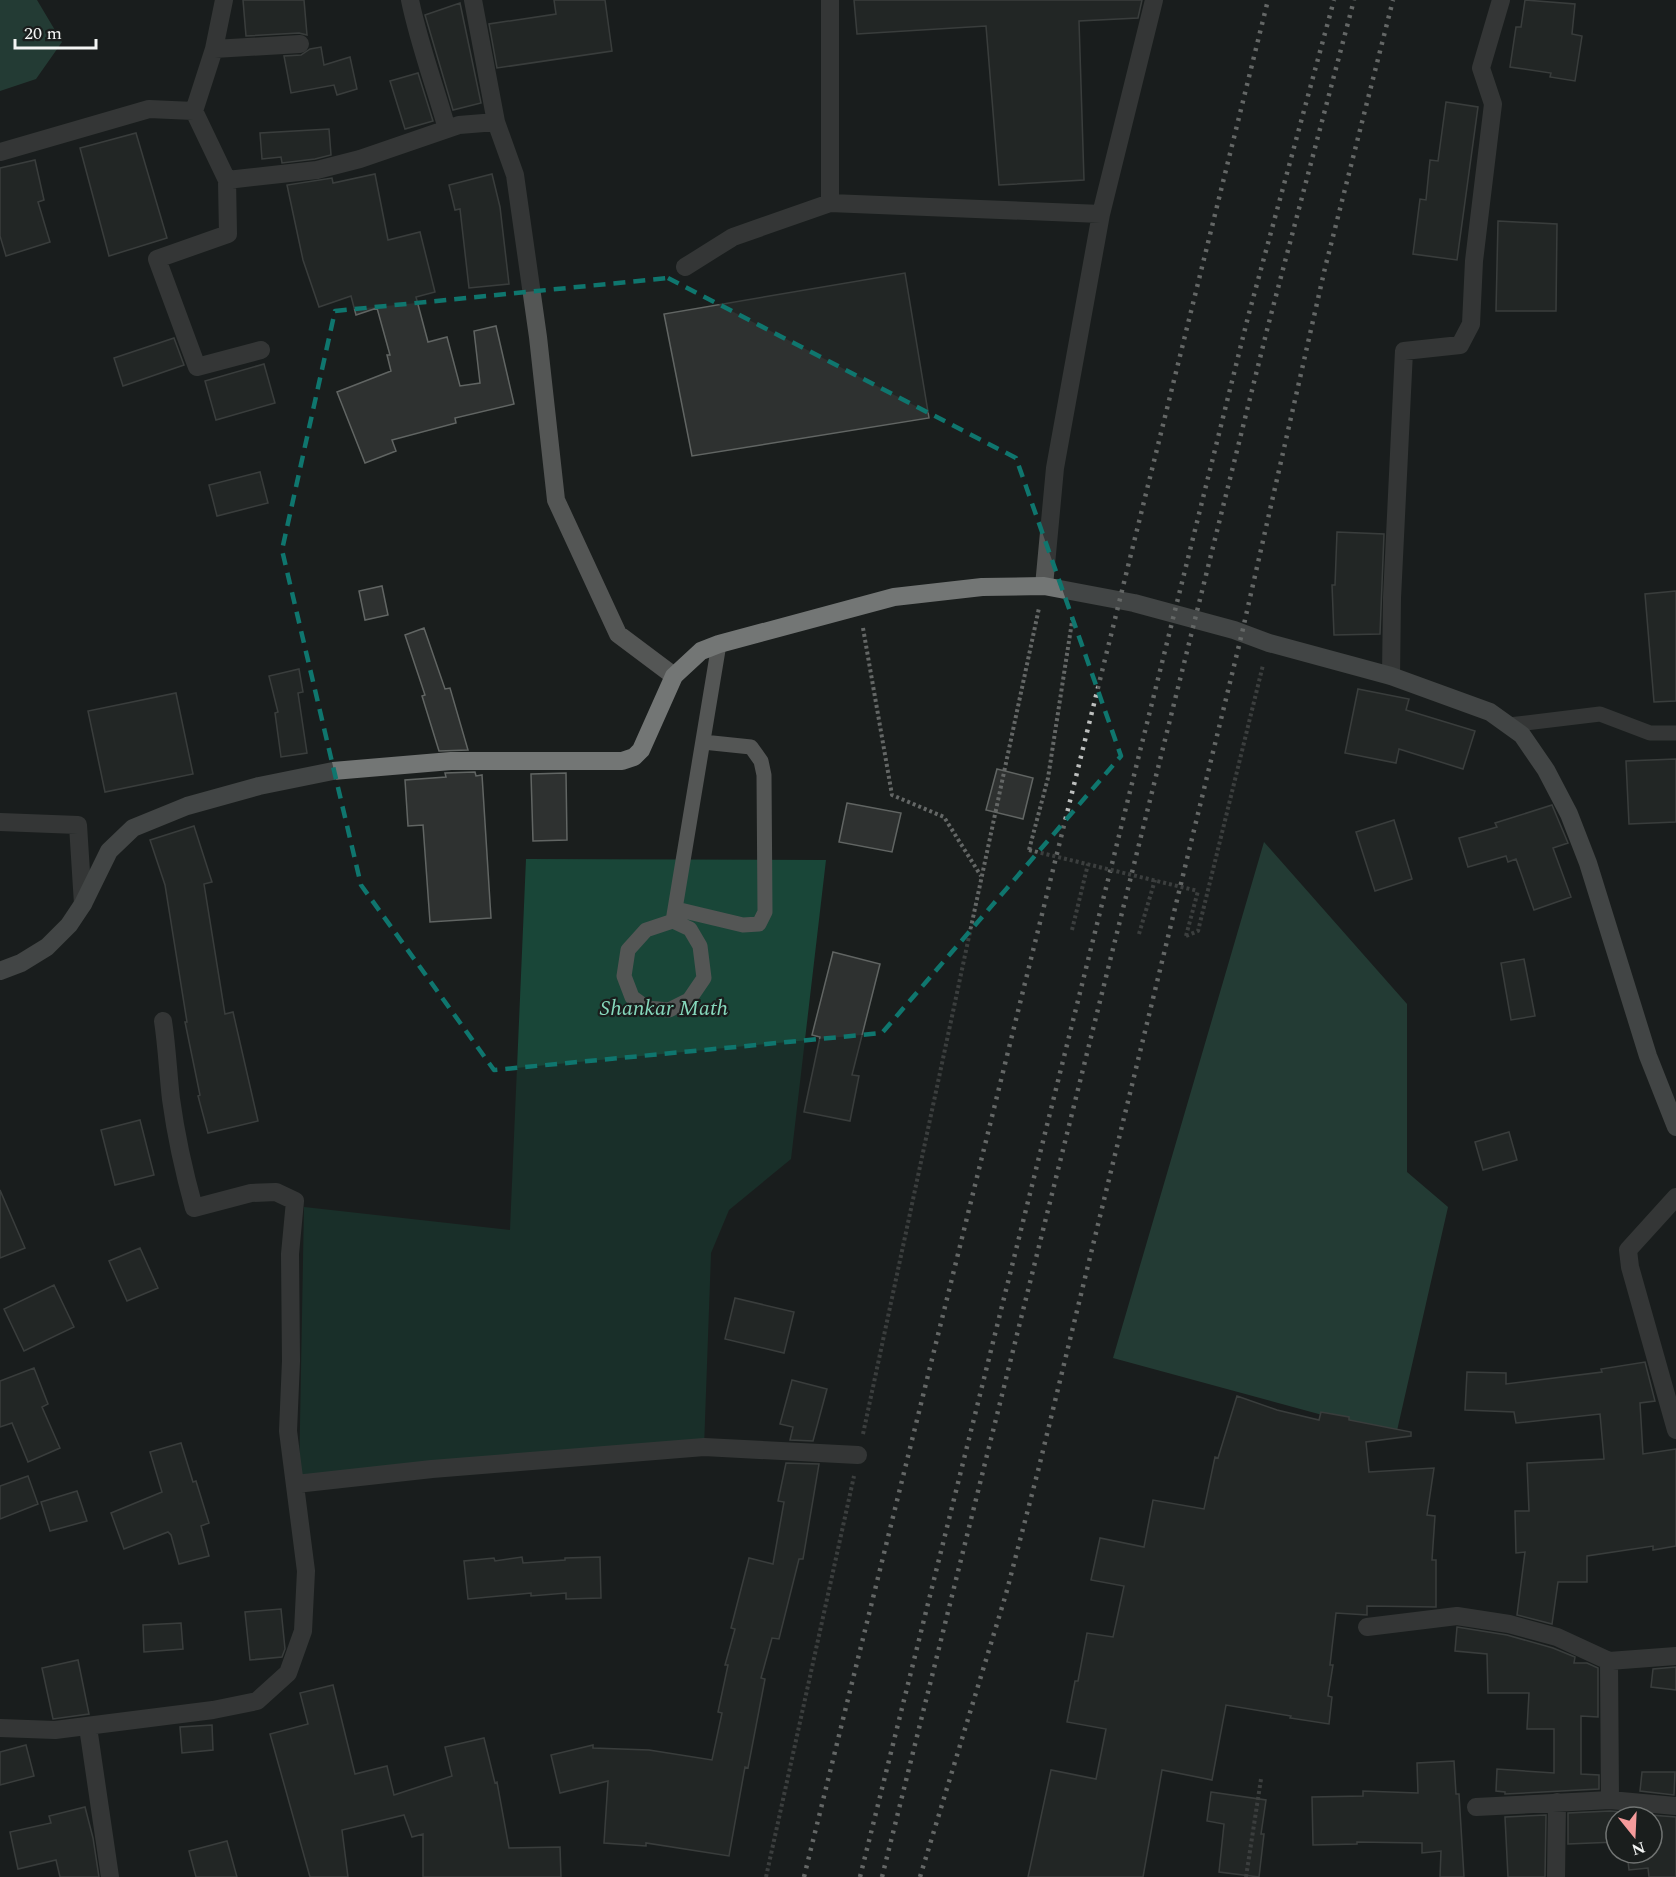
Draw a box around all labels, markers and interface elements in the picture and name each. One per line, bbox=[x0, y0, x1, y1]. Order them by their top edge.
scale bar bbox=[15, 12, 96, 50]
text: 20 m bbox=[24, 20, 62, 47]
park label: Shankar Math bbox=[600, 992, 728, 1025]
north arrow bbox=[1604, 1805, 1664, 1865]
text: N bbox=[1628, 1835, 1648, 1862]

